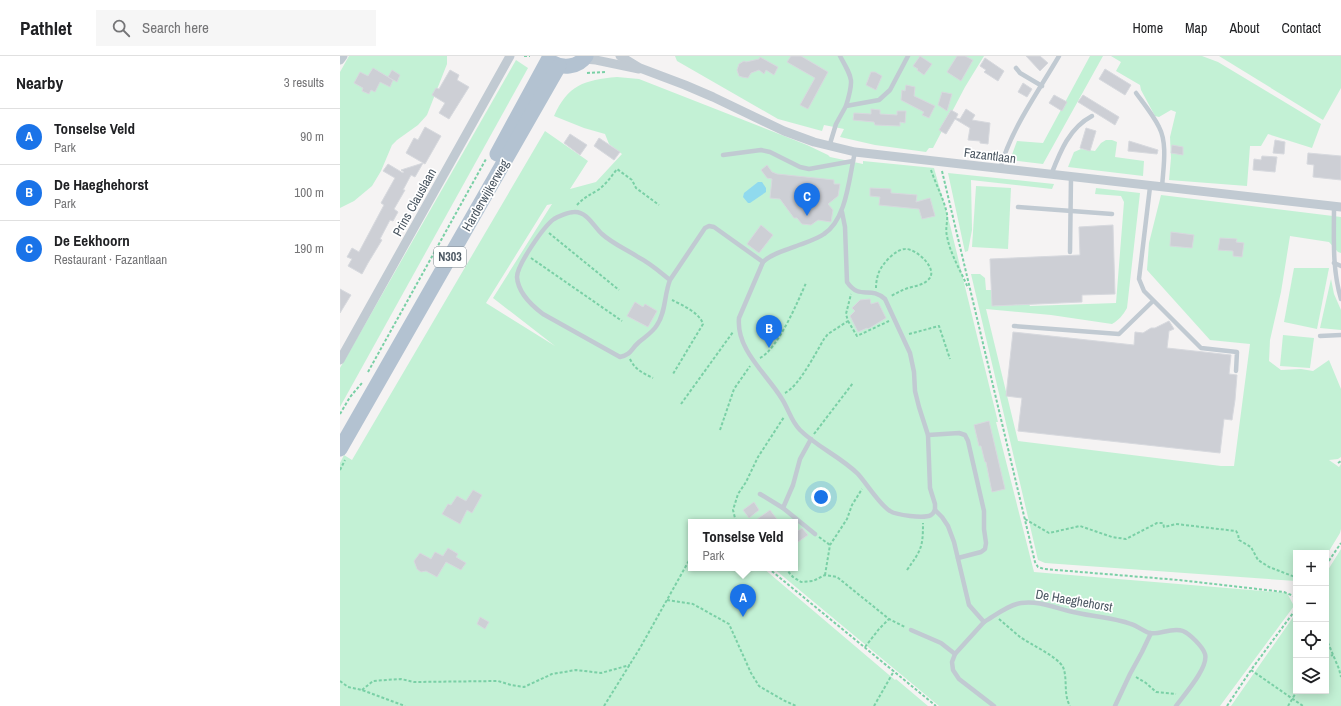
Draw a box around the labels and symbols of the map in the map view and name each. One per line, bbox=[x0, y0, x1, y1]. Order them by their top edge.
street label: Fazantlaan bbox=[963, 144, 1017, 167]
street label: Harderwijkerweg bbox=[458, 156, 513, 234]
street label: Prins Clauslaan bbox=[389, 165, 440, 239]
pin: C bbox=[794, 183, 820, 216]
road number: N303 bbox=[434, 247, 466, 267]
pin: B bbox=[756, 315, 782, 348]
your location bbox=[811, 487, 831, 507]
pin: A bbox=[730, 584, 756, 617]
street label: De Haeghehorst bbox=[1034, 585, 1114, 616]

